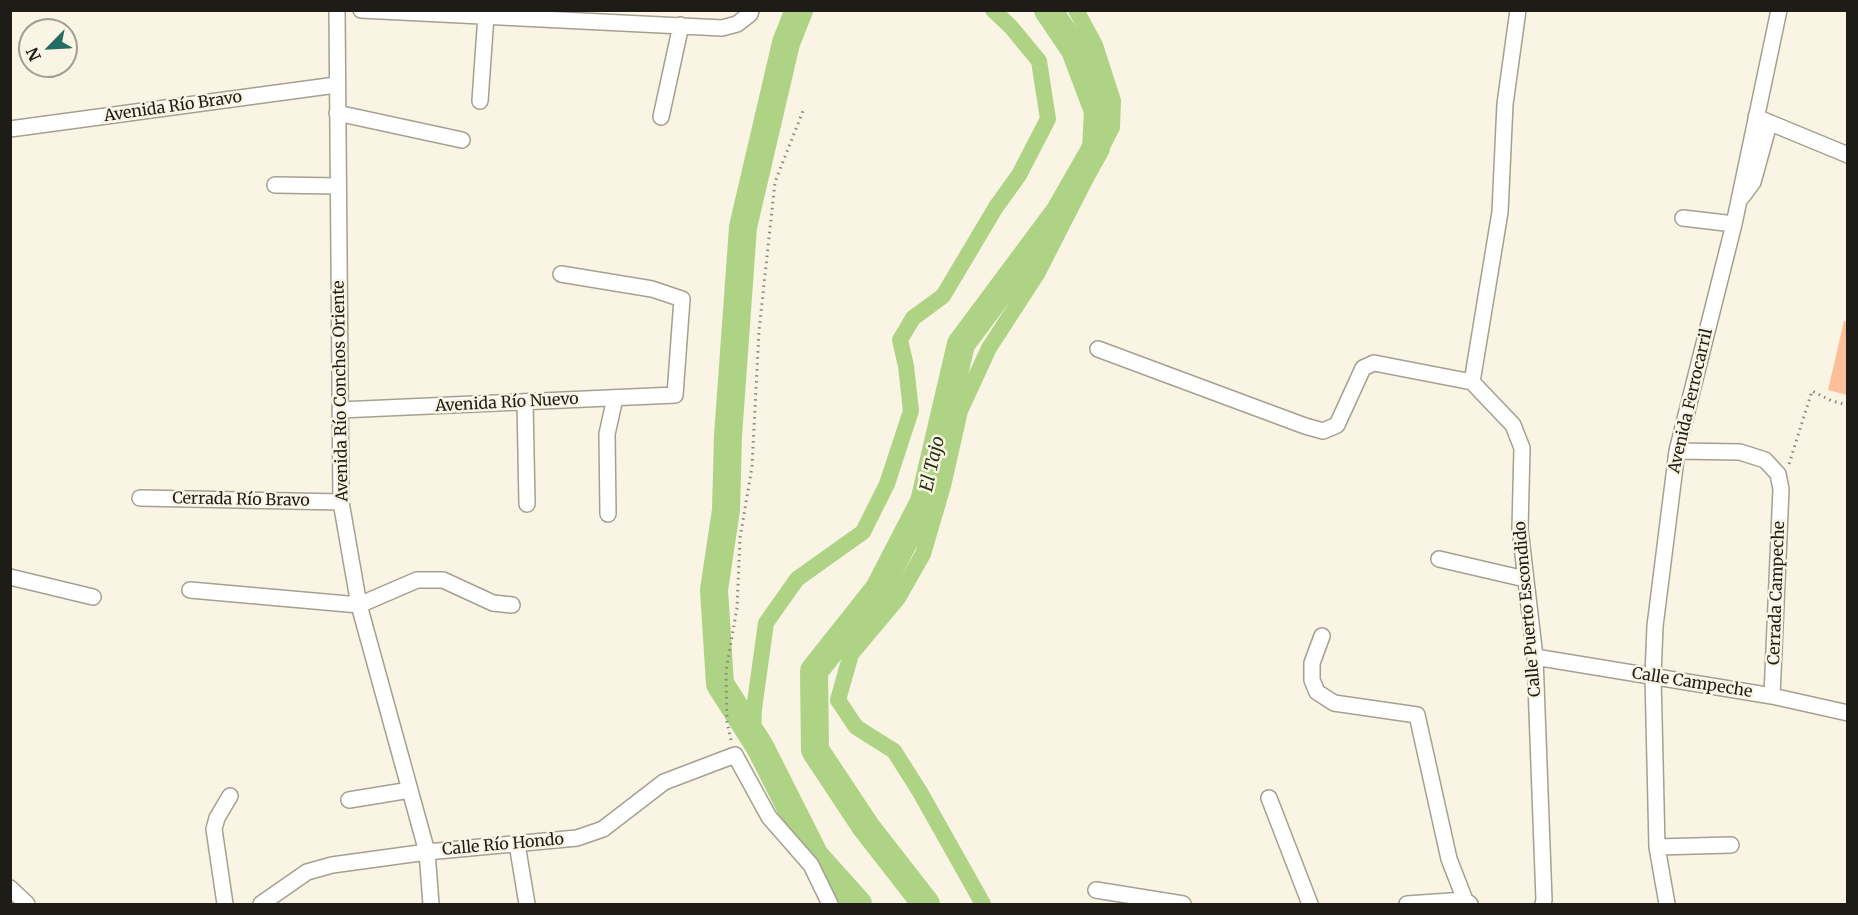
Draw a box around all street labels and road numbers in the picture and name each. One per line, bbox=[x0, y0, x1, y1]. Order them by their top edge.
street label: Avenida Río Bravo bbox=[103, 88, 243, 126]
street label: Avenida Río Conchos Oriente bbox=[329, 280, 353, 502]
street label: Avenida Ferrocarril bbox=[1665, 327, 1717, 475]
street label: Avenida Río Nuevo bbox=[435, 390, 579, 416]
street label: Cerrada Río Bravo bbox=[172, 489, 310, 511]
street label: Calle Puerto Escondido bbox=[1511, 520, 1545, 698]
street label: Cerrada Campeche bbox=[1765, 521, 1789, 665]
street label: Calle Campeche bbox=[1630, 664, 1754, 702]
street label: Calle Río Hondo bbox=[441, 830, 565, 860]

